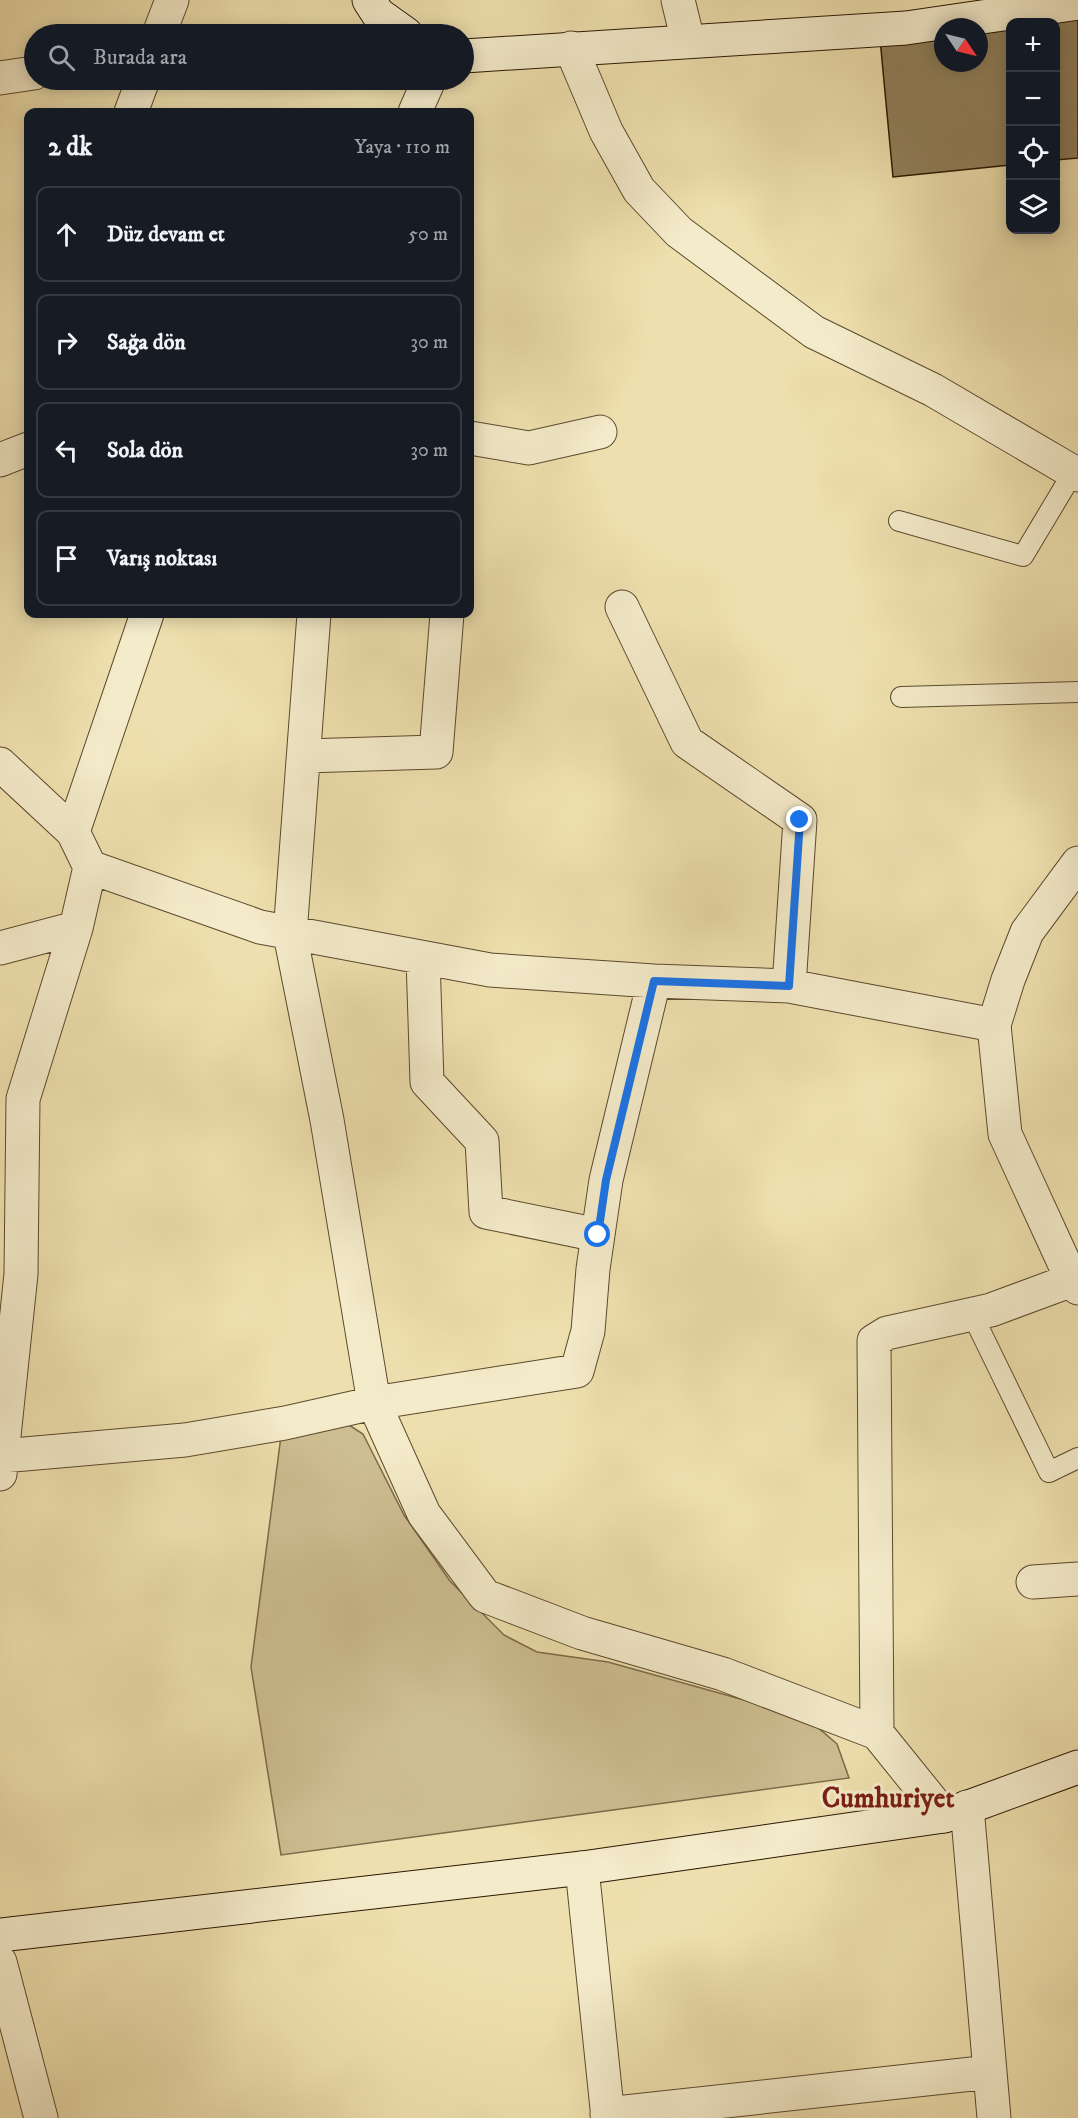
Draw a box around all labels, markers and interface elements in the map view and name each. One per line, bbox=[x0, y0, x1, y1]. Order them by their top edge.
north arrow bbox=[934, 18, 988, 72]
map controls bbox=[1006, 18, 1060, 234]
button: + bbox=[1006, 18, 1060, 72]
search box bbox=[24, 24, 474, 90]
icon: search bbox=[45, 41, 78, 74]
text: Burada ara bbox=[93, 44, 187, 71]
button: − bbox=[1006, 72, 1060, 126]
button: locate bbox=[1006, 126, 1060, 180]
text: 2 dk bbox=[48, 131, 92, 164]
text: Yaya · 110 m bbox=[354, 135, 450, 160]
button: layers bbox=[1006, 180, 1060, 234]
icon: ahead bbox=[50, 218, 83, 251]
text: Düz devam et bbox=[107, 221, 225, 248]
text: 50 m bbox=[408, 222, 448, 247]
icon: right bbox=[50, 326, 83, 359]
text: Sağa dön bbox=[107, 329, 186, 356]
text: 30 m bbox=[410, 330, 448, 355]
icon: left bbox=[50, 434, 83, 467]
text: Sola dön bbox=[107, 437, 183, 464]
text: 30 m bbox=[410, 438, 448, 463]
icon: arrive bbox=[50, 542, 83, 575]
text: Varış noktası bbox=[107, 545, 217, 572]
route end bbox=[786, 806, 812, 832]
route start bbox=[584, 1221, 610, 1247]
district label: Cumhuriyet bbox=[822, 1781, 954, 1816]

